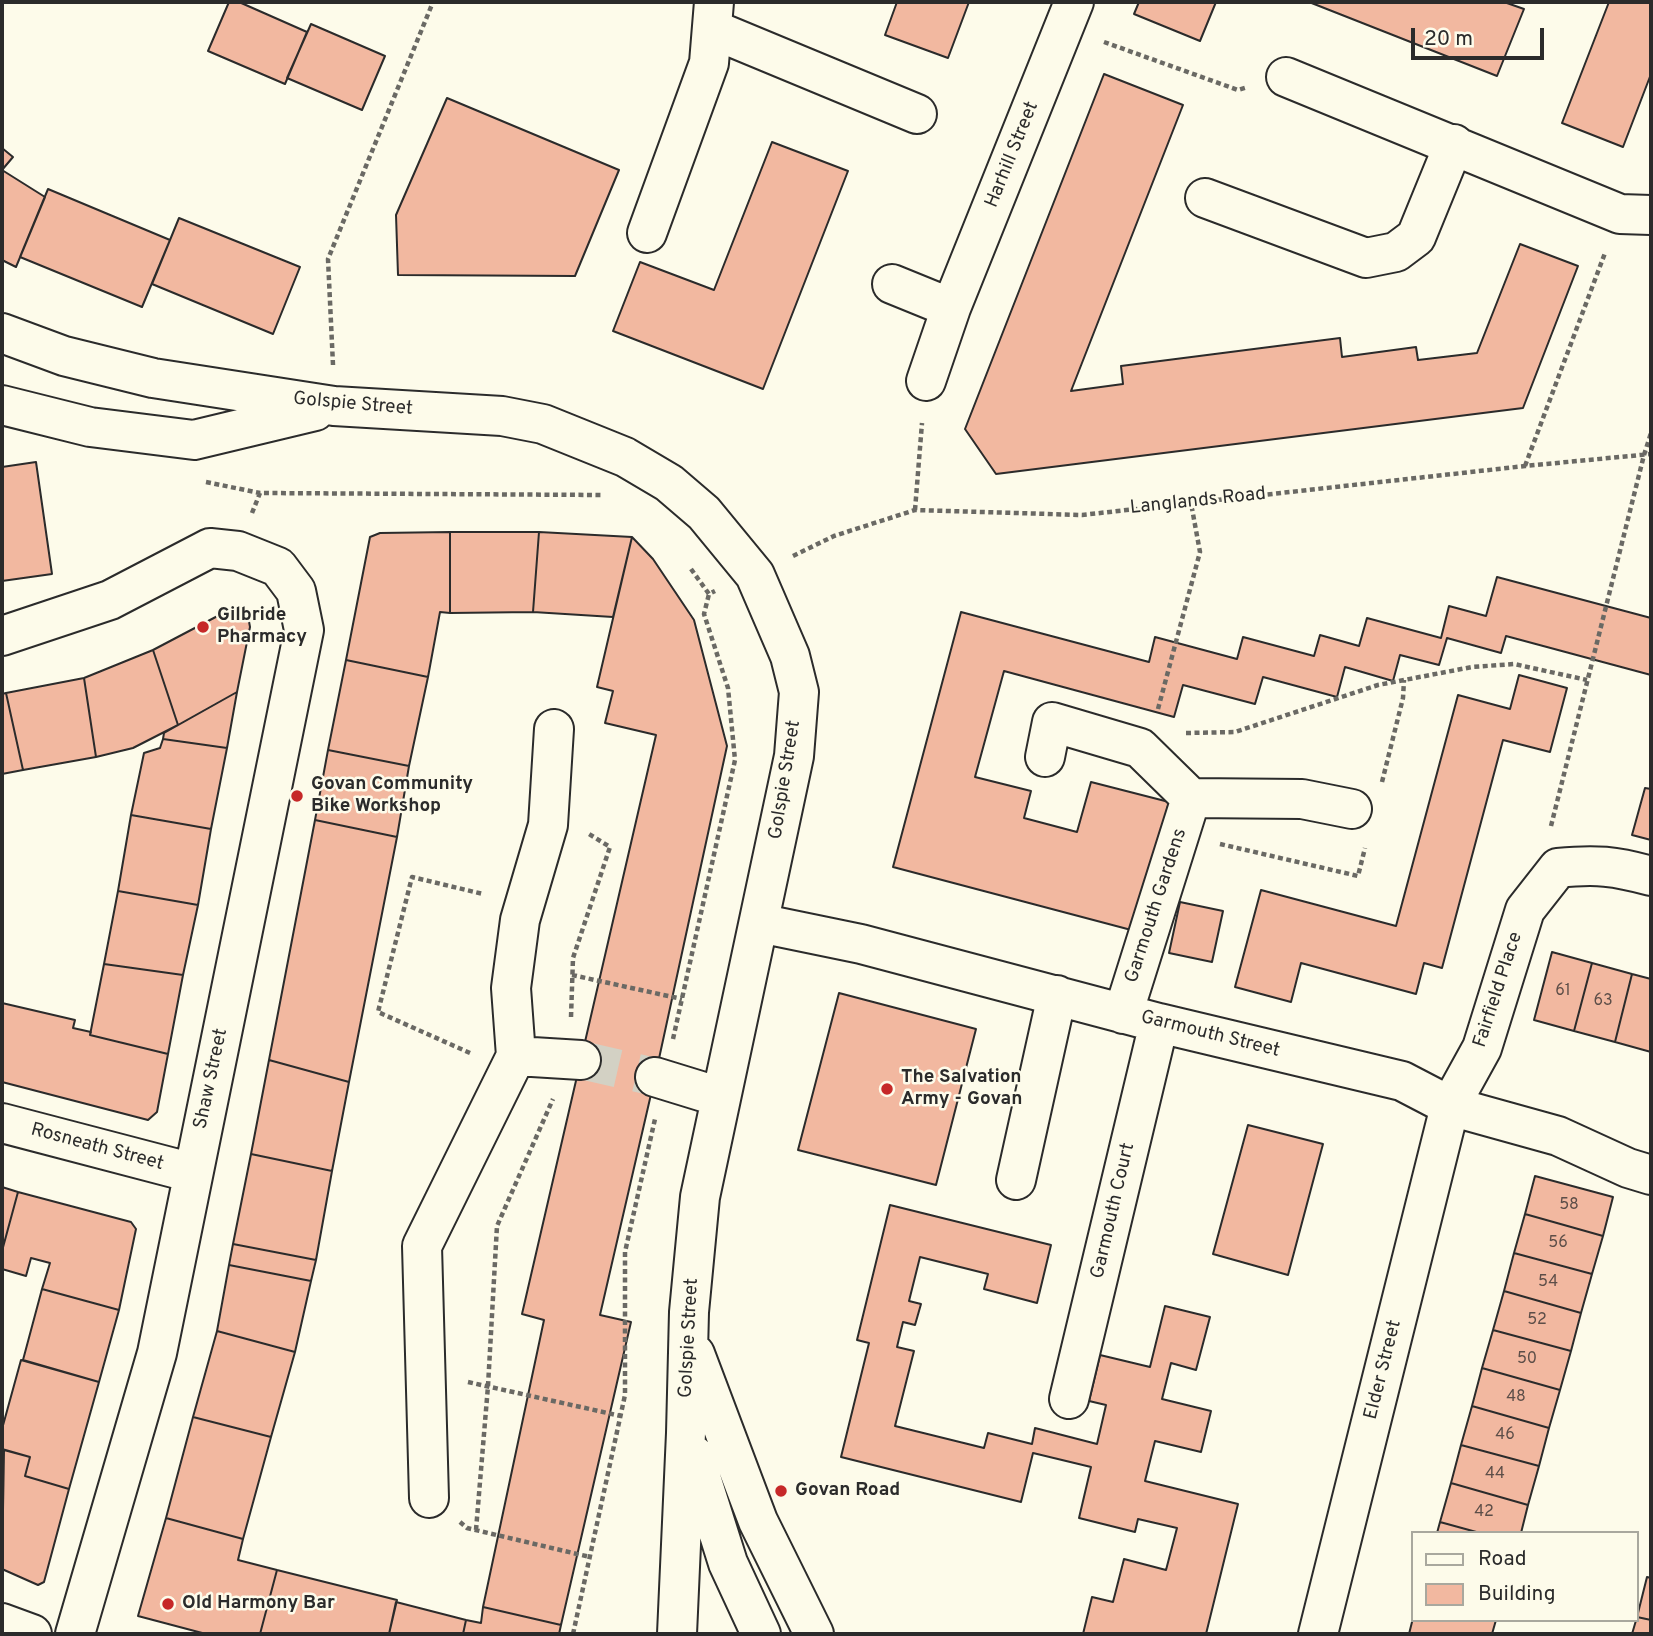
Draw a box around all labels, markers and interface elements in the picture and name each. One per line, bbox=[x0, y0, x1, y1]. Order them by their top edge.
scale bar bbox=[1415, 14, 1548, 58]
text: 20 m bbox=[1424, 26, 1473, 53]
street label: Harhill Street bbox=[981, 99, 1045, 211]
street label: Golspie Street bbox=[292, 388, 414, 422]
street label: Langlands Road bbox=[1129, 484, 1267, 520]
place label: Gilbride Pharmacy bbox=[217, 605, 307, 649]
marker: Gilbride Pharmacy bbox=[195, 619, 211, 635]
street label: Golspie Street bbox=[765, 719, 807, 841]
place label: Govan Community Bike Workshop bbox=[311, 774, 473, 818]
marker: Govan Community Bike Workshop bbox=[289, 788, 305, 804]
street label: Garmouth Gardens bbox=[1121, 826, 1193, 986]
street label: Fairfield Place bbox=[1470, 929, 1528, 1051]
house number: 61 bbox=[1555, 982, 1571, 1002]
house number: 63 bbox=[1593, 992, 1613, 1012]
street label: Garmouth Street bbox=[1138, 1007, 1282, 1063]
street label: Shaw Street bbox=[190, 1027, 234, 1131]
place label: The Salvation Army - Govan bbox=[901, 1067, 1023, 1111]
marker: The Salvation Army - Govan bbox=[879, 1081, 895, 1097]
street label: Rosneath Street bbox=[28, 1119, 166, 1177]
street label: Garmouth Court bbox=[1087, 1141, 1141, 1281]
house number: 58 bbox=[1559, 1196, 1579, 1216]
house number: 56 bbox=[1548, 1234, 1568, 1254]
house number: 54 bbox=[1538, 1273, 1558, 1293]
street label: Golspie Street bbox=[675, 1277, 705, 1399]
house number: 52 bbox=[1527, 1311, 1547, 1331]
street label: Elder Street bbox=[1361, 1318, 1407, 1422]
house number: 50 bbox=[1517, 1350, 1537, 1370]
house number: 48 bbox=[1506, 1388, 1526, 1408]
house number: 46 bbox=[1495, 1426, 1515, 1446]
house number: 44 bbox=[1485, 1465, 1505, 1485]
place label: Govan Road bbox=[795, 1480, 900, 1502]
marker: Govan Road bbox=[773, 1483, 789, 1499]
house number: 42 bbox=[1474, 1503, 1494, 1523]
legend bbox=[1412, 1531, 1639, 1622]
text: Road bbox=[1478, 1546, 1527, 1573]
text: Building bbox=[1478, 1581, 1556, 1608]
place label: Old Harmony Bar bbox=[182, 1593, 335, 1615]
marker: Old Harmony Bar bbox=[160, 1596, 176, 1612]

